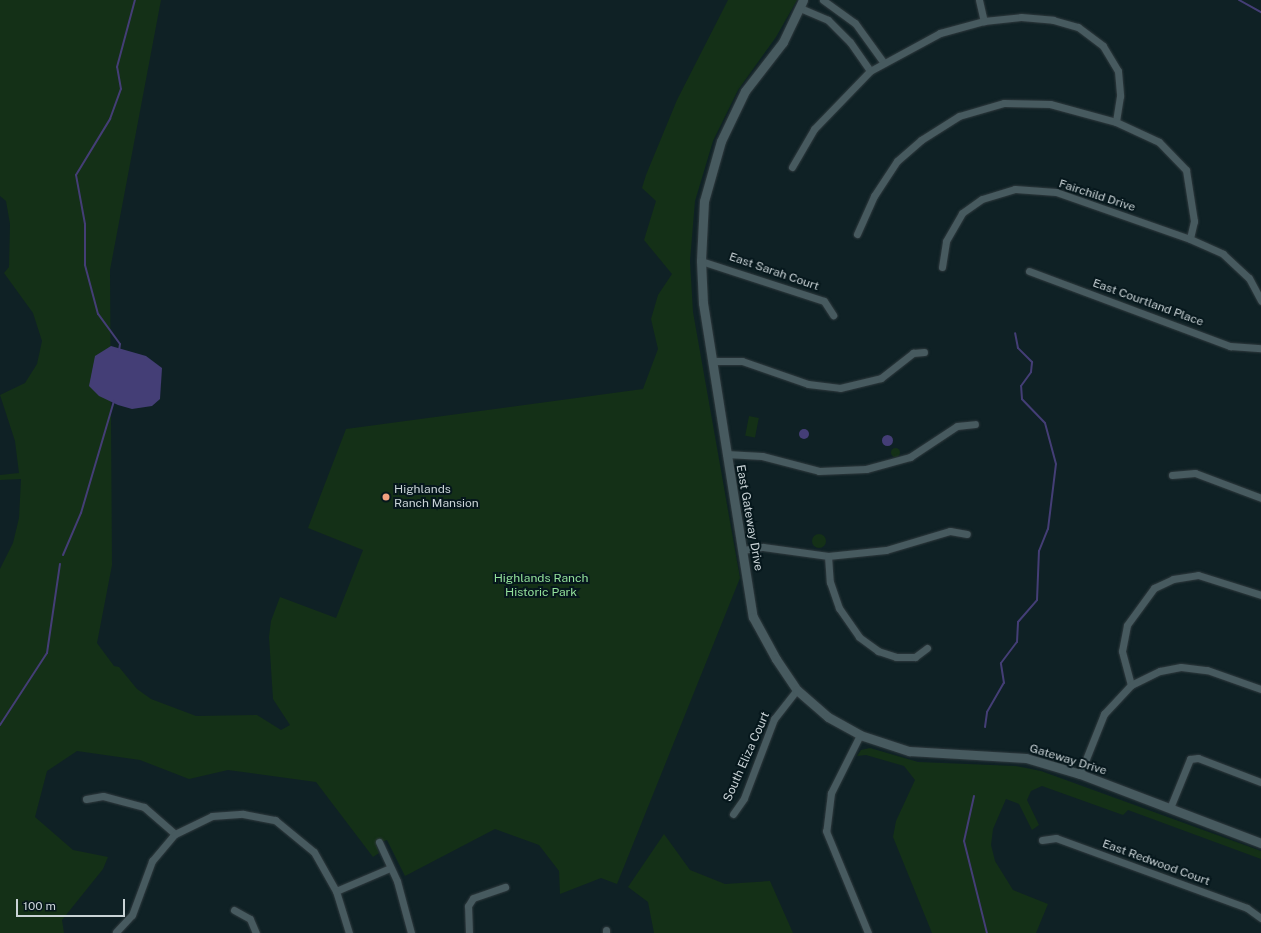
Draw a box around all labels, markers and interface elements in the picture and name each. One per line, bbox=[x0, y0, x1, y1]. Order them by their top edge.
street label: Fairchild Drive bbox=[1057, 177, 1137, 215]
street label: East Sarah Court bbox=[727, 250, 821, 294]
street label: East Courtland Place bbox=[1091, 276, 1205, 330]
street label: East Gateway Drive bbox=[733, 464, 765, 572]
place label: Highlands Ranch Mansion bbox=[394, 483, 479, 511]
marker: Highlands Ranch Mansion bbox=[381, 492, 391, 502]
park label: Highlands Ranch Historic Park bbox=[494, 572, 588, 600]
street label: South Eliza Court bbox=[721, 710, 773, 804]
street label: Gateway Drive bbox=[1028, 741, 1108, 779]
street label: East Redwood Court bbox=[1100, 837, 1212, 889]
scale bar bbox=[18, 891, 127, 917]
text: 100 m bbox=[23, 899, 56, 913]

